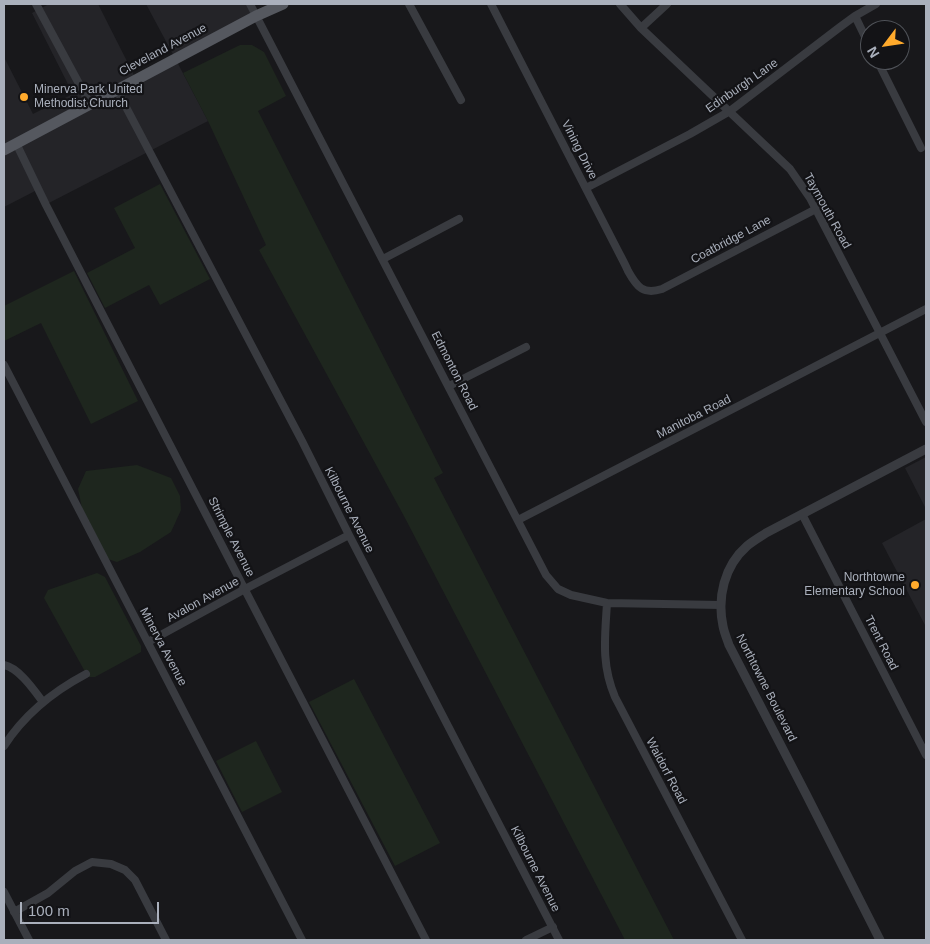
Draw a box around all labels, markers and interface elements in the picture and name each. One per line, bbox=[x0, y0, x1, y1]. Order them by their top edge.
north arrow bbox=[860, 20, 910, 70]
street label: Cleveland Avenue bbox=[117, 21, 209, 79]
text: N bbox=[864, 44, 882, 61]
street label: Edinburgh Lane bbox=[703, 56, 781, 116]
place label: Minerva Park United Methodist Church bbox=[34, 83, 143, 111]
marker: Minerva Park United Methodist Church bbox=[18, 91, 30, 103]
street label: Vining Drive bbox=[558, 118, 600, 182]
street label: Taymouth Road bbox=[800, 171, 854, 251]
street label: Coatbridge Lane bbox=[688, 213, 774, 267]
street label: Edmonton Road bbox=[428, 329, 480, 413]
street label: Manitoba Road bbox=[654, 392, 734, 442]
street label: Kilbourne Avenue bbox=[321, 465, 377, 555]
street label: Strimple Avenue bbox=[205, 495, 257, 579]
place label: Northtowne Elementary School bbox=[804, 571, 905, 599]
street label: Avalon Avenue bbox=[164, 574, 242, 626]
marker: Northtowne Elementary School bbox=[909, 579, 921, 591]
street label: Minerva Avenue bbox=[136, 605, 190, 689]
street label: Trent Road bbox=[861, 613, 901, 673]
street label: Northtowne Boulevard bbox=[733, 632, 799, 744]
street label: Waldorf Road bbox=[643, 735, 689, 807]
street label: Kilbourne Avenue bbox=[507, 824, 563, 914]
scale bar bbox=[22, 892, 161, 924]
text: 100 m bbox=[28, 902, 70, 919]

